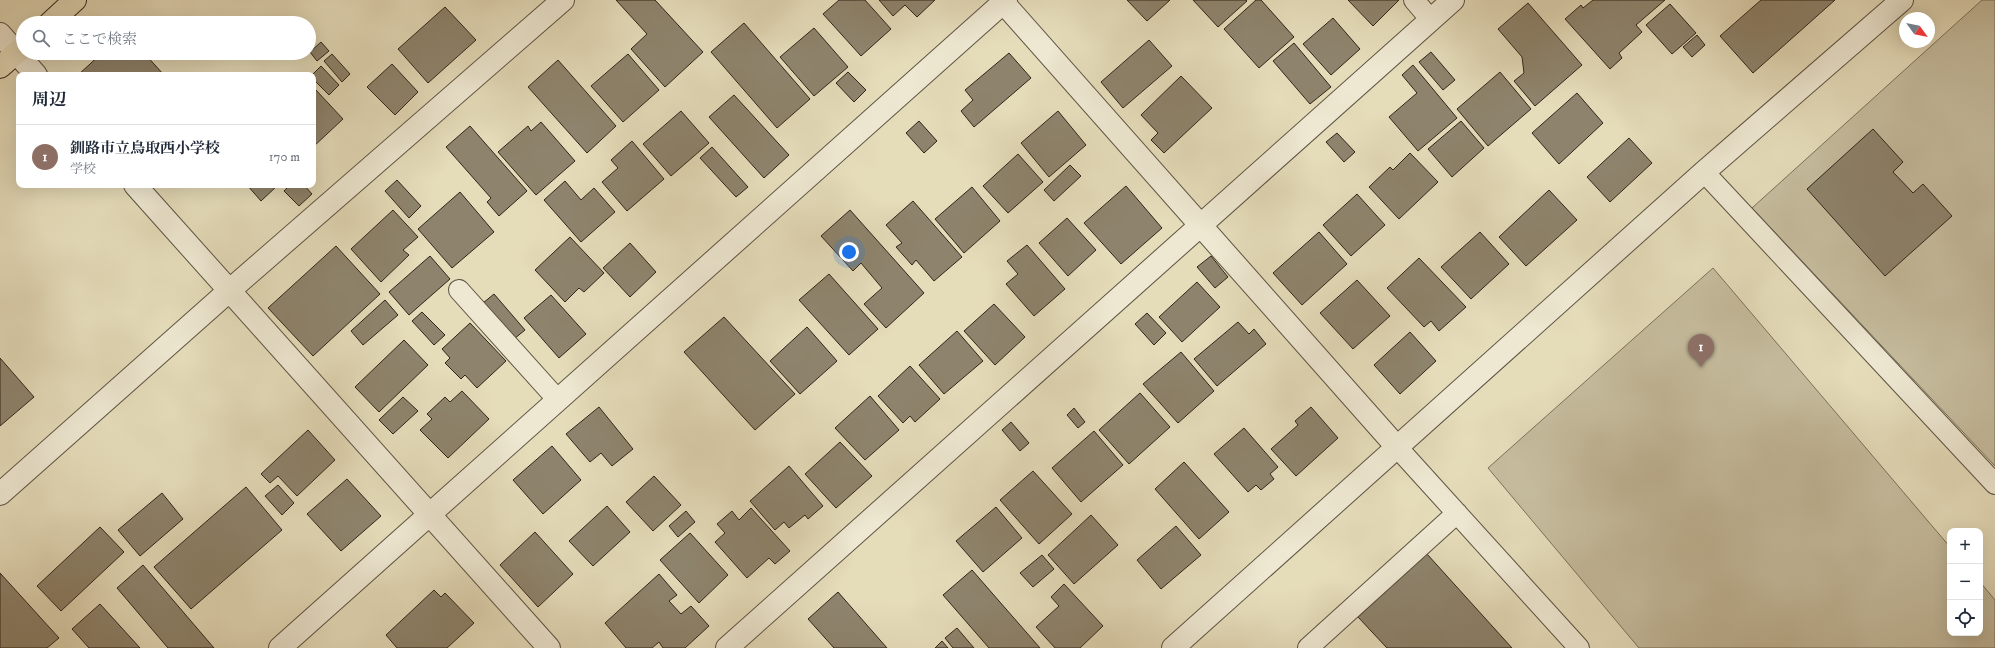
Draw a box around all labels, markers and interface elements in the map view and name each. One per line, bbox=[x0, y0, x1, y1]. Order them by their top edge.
north arrow bbox=[1899, 12, 1935, 48]
search box bbox=[16, 16, 316, 60]
icon: search bbox=[30, 27, 52, 49]
text: ここで検索 bbox=[62, 30, 137, 49]
text: 周辺 bbox=[32, 89, 66, 111]
text: 釧路市立鳥取西小学校 bbox=[70, 139, 220, 158]
text: 1 bbox=[43, 149, 47, 165]
text: 170 m bbox=[269, 149, 300, 165]
text: 学校 bbox=[70, 161, 96, 177]
your location bbox=[839, 242, 859, 262]
pin: 1 bbox=[1688, 334, 1714, 367]
map controls bbox=[1947, 528, 1983, 636]
button: + bbox=[1947, 528, 1983, 564]
button: − bbox=[1947, 564, 1983, 600]
button: locate bbox=[1947, 600, 1983, 636]

